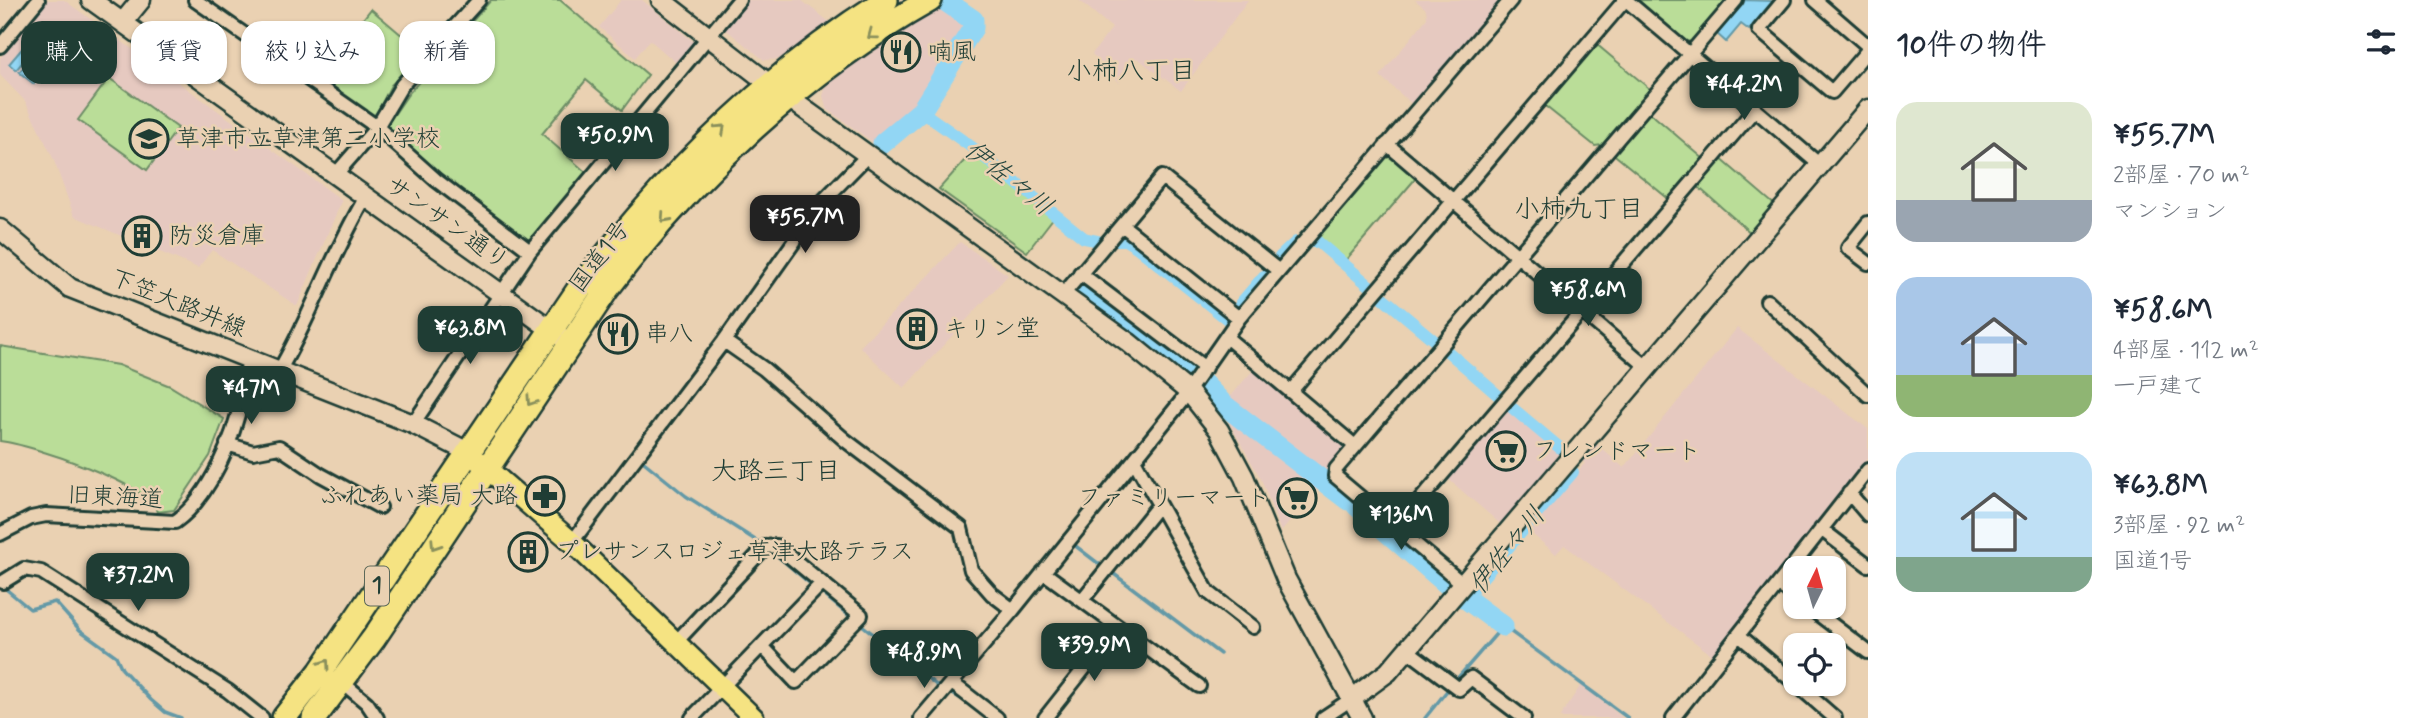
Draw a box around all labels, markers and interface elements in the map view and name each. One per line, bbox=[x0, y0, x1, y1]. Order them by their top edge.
chip: 購入 bbox=[21, 21, 117, 84]
chip: 賃貸 bbox=[131, 21, 227, 84]
chip: 絞り込み bbox=[241, 21, 385, 84]
chip: 新着 bbox=[399, 21, 495, 84]
icon: filters bbox=[2362, 23, 2400, 61]
text: 10件の物件 bbox=[1896, 26, 2047, 65]
one-way arrow bbox=[867, 27, 879, 39]
restaurant icon: 喃風 bbox=[880, 31, 922, 73]
place label: 喃風 bbox=[928, 37, 976, 68]
district label: 小柿八丁目 bbox=[1066, 55, 1196, 89]
pin: ¥44.2M bbox=[1687, 62, 1801, 122]
text: ¥44.2M bbox=[1706, 70, 1782, 100]
pin: ¥50.9M bbox=[558, 114, 672, 173]
text: ¥55.7M bbox=[2113, 116, 2215, 155]
school or university icon: 草津市立草津第二小学校 bbox=[128, 118, 170, 160]
text: ¥50.9M bbox=[577, 121, 653, 151]
place label: 草津市立草津第二小学校 bbox=[176, 124, 440, 155]
one-way arrow bbox=[713, 124, 726, 137]
icon: home bbox=[1952, 130, 2036, 214]
water label: 伊佐々川 bbox=[957, 134, 1059, 224]
text: 2部屋 · 70 m² bbox=[2113, 161, 2250, 191]
street label: サンサン通り bbox=[379, 170, 515, 278]
district label: 小柿九丁目 bbox=[1514, 193, 1644, 227]
pin: ¥55.7M bbox=[748, 196, 862, 255]
text: マンション bbox=[2113, 197, 2227, 227]
text: ¥55.7M bbox=[766, 203, 844, 233]
one-way arrow bbox=[661, 210, 673, 223]
building icon: 防災倉庫 bbox=[121, 215, 163, 257]
street label: 国道1号 bbox=[563, 215, 637, 299]
place label: 防災倉庫 bbox=[169, 221, 265, 252]
street label: 下笠大路井線 bbox=[105, 263, 251, 345]
pin: ¥58.6M bbox=[1531, 268, 1645, 328]
text: ¥58.6M bbox=[1550, 276, 1626, 306]
text: ¥58.6M bbox=[2113, 291, 2213, 330]
icon: home bbox=[1952, 305, 2036, 389]
pin: ¥63.8M bbox=[413, 306, 527, 366]
building icon: キリン堂 bbox=[896, 308, 938, 350]
restaurant icon: 串八 bbox=[597, 313, 639, 355]
text: ¥63.8M bbox=[434, 314, 506, 344]
place label: キリン堂 bbox=[944, 314, 1040, 345]
place label: 串八 bbox=[645, 319, 693, 350]
text: 4部屋 · 112 m² bbox=[2113, 336, 2259, 366]
pin: ¥47M bbox=[210, 366, 292, 426]
text: 一戸建て bbox=[2113, 372, 2205, 402]
text: ¥47M bbox=[222, 374, 280, 404]
one-way arrow bbox=[526, 394, 539, 407]
supermarket icon: フレンドマート bbox=[1485, 430, 1527, 472]
place label: フレンドマート bbox=[1533, 436, 1701, 467]
district label: 大路三丁目 bbox=[711, 455, 841, 489]
text: ¥63.8M bbox=[2113, 466, 2208, 505]
pharmacy icon: ふれあい薬局 大路 bbox=[524, 475, 566, 517]
supermarket icon: ファミリーマート bbox=[1276, 477, 1318, 519]
street label: 旧東海道 bbox=[66, 480, 164, 516]
icon: home bbox=[1952, 480, 2036, 564]
place label: ふれあい薬局 大路 bbox=[320, 481, 518, 512]
place label: ファミリーマート bbox=[1078, 483, 1270, 514]
pin: ¥136M bbox=[1352, 492, 1450, 552]
text: ¥136M bbox=[1369, 500, 1433, 530]
water label: 伊佐々川 bbox=[1462, 500, 1554, 602]
text: 3部屋 · 92 m² bbox=[2113, 511, 2245, 541]
building icon: プレサンスロジェ草津大路テラス bbox=[507, 531, 549, 573]
one-way arrow bbox=[431, 537, 444, 550]
place label: プレサンスロジェ草津大路テラス bbox=[555, 537, 914, 568]
text: 国道1号 bbox=[2113, 547, 2192, 577]
pin: ¥37.2M bbox=[81, 554, 195, 613]
north arrow bbox=[1783, 556, 1846, 620]
map controls bbox=[1783, 556, 1846, 696]
text: ¥37.2M bbox=[102, 561, 174, 591]
road number: 1 bbox=[365, 566, 389, 606]
pin: ¥39.9M bbox=[1037, 624, 1151, 683]
pin: ¥48.9M bbox=[867, 630, 981, 690]
text: ¥39.9M bbox=[1057, 631, 1131, 661]
button: locate bbox=[1783, 633, 1846, 696]
text: ¥48.9M bbox=[886, 638, 962, 668]
one-way arrow bbox=[317, 659, 330, 672]

